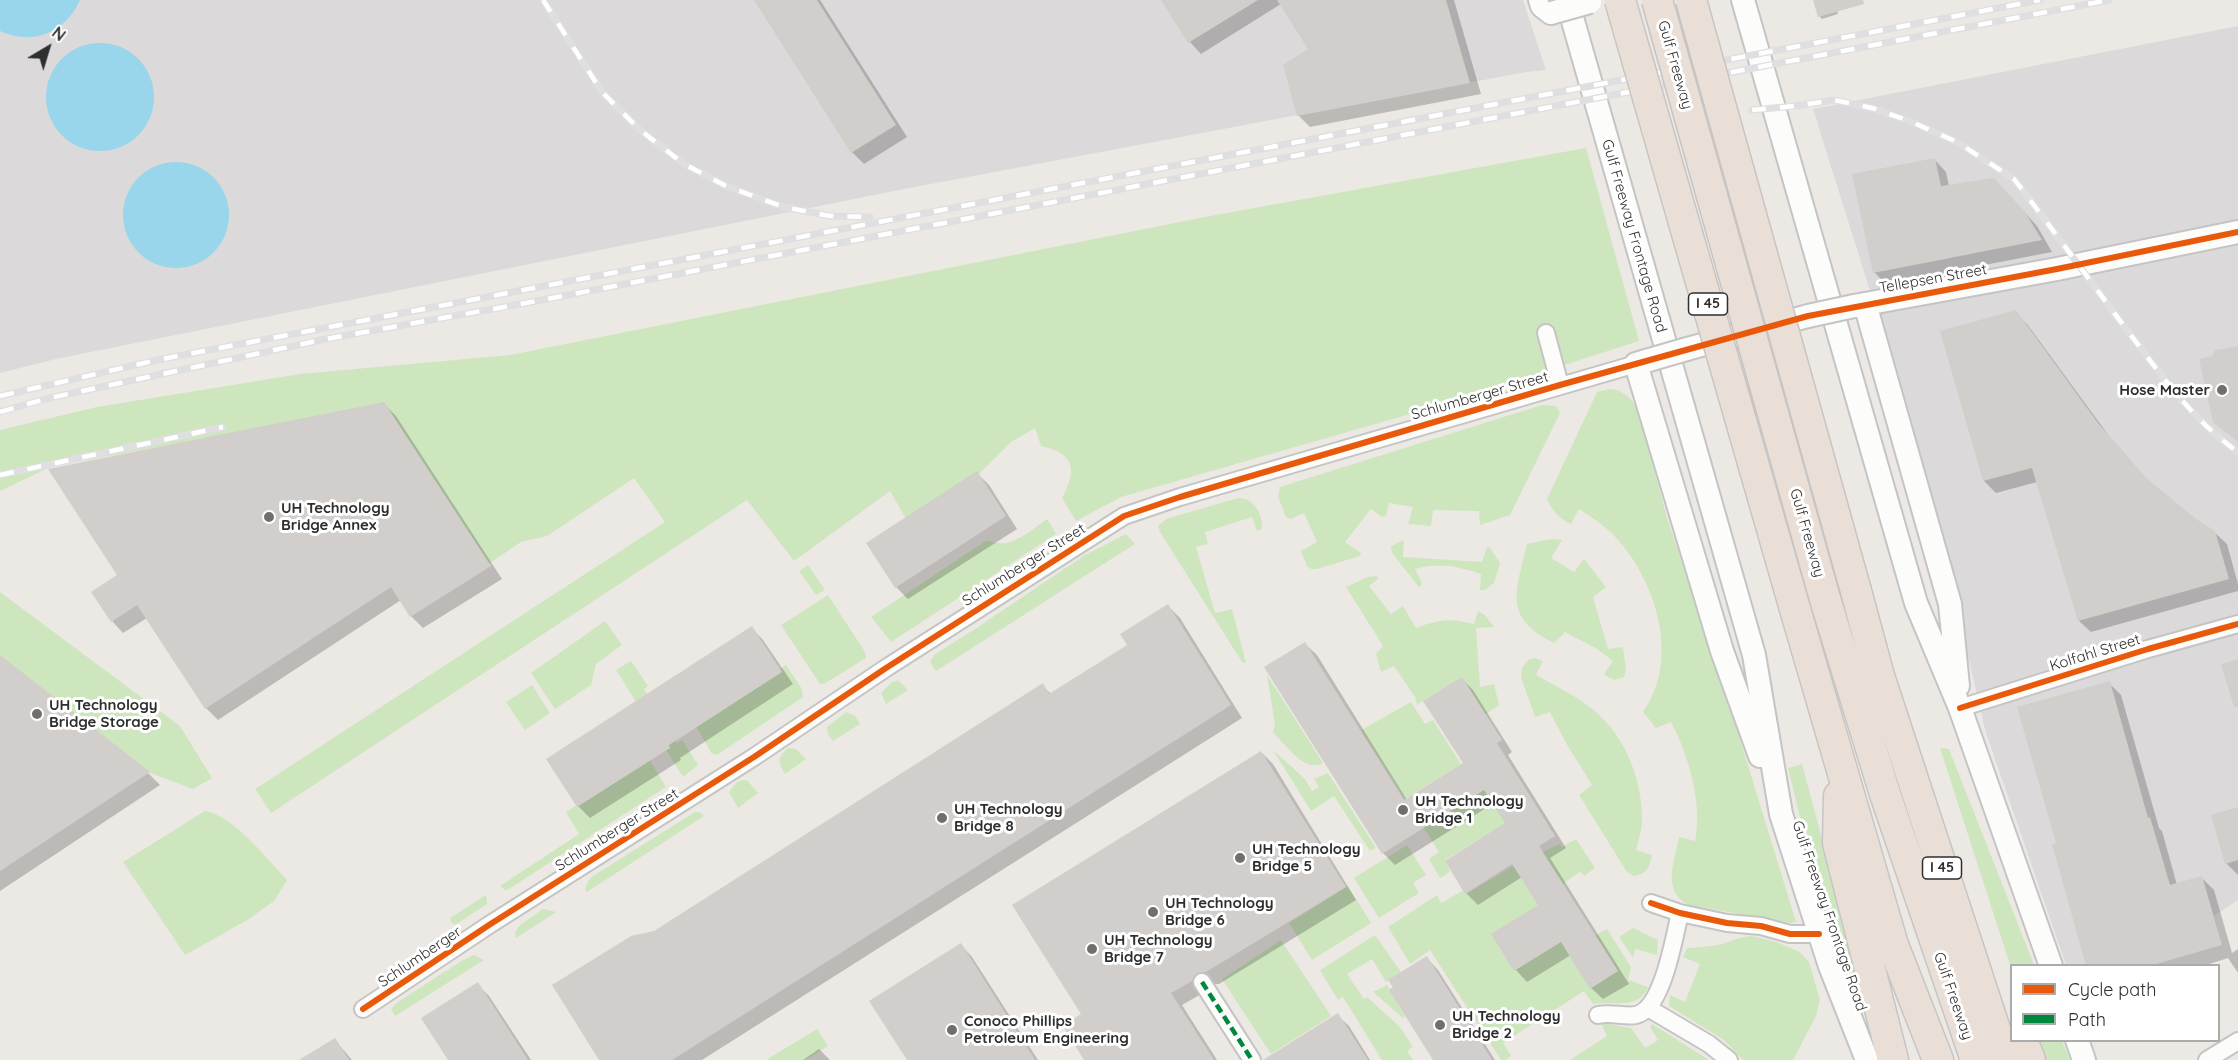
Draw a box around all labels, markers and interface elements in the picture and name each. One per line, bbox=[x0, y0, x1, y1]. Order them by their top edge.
north arrow bbox=[18, 18, 78, 78]
street label: Gulf Freeway bbox=[1654, 18, 1696, 112]
text: N bbox=[48, 22, 70, 45]
street label: Gulf Freeway Frontage Road bbox=[1598, 137, 1670, 335]
street label: Tellepsen Street bbox=[1878, 261, 1988, 297]
road number: I 45 bbox=[1688, 293, 1728, 315]
street label: Schlumberger Street bbox=[1409, 368, 1551, 424]
place label: Hose Master bbox=[2119, 381, 2210, 399]
marker: Hose Master bbox=[2215, 383, 2229, 397]
street label: Gulf Freeway bbox=[1786, 486, 1828, 580]
place label: UH Technology Bridge Annex bbox=[281, 499, 390, 534]
marker: UH Technology Bridge Annex bbox=[262, 510, 276, 524]
street label: Schlumberger Street bbox=[959, 520, 1089, 610]
street label: Kolfahl Street bbox=[2047, 631, 2143, 675]
place label: UH Technology Bridge Storage bbox=[49, 696, 159, 731]
marker: UH Technology Bridge Storage bbox=[30, 707, 44, 721]
street label: Schlumberger Street bbox=[552, 785, 682, 875]
place label: UH Technology Bridge 1 bbox=[1415, 792, 1524, 827]
place label: UH Technology Bridge 8 bbox=[954, 800, 1063, 835]
marker: UH Technology Bridge 1 bbox=[1396, 803, 1410, 817]
marker: UH Technology Bridge 8 bbox=[935, 811, 949, 825]
street label: Gulf Freeway Frontage Road bbox=[1788, 818, 1870, 1014]
place label: UH Technology Bridge 5 bbox=[1252, 840, 1361, 875]
marker: UH Technology Bridge 5 bbox=[1233, 851, 1247, 865]
road number: I 45 bbox=[1922, 857, 1962, 879]
place label: UH Technology Bridge 6 bbox=[1165, 894, 1274, 929]
marker: UH Technology Bridge 6 bbox=[1146, 905, 1160, 919]
street label: Schlumberger bbox=[375, 922, 465, 992]
place label: UH Technology Bridge 7 bbox=[1104, 931, 1213, 966]
marker: UH Technology Bridge 7 bbox=[1085, 942, 1099, 956]
street label: Gulf Freeway bbox=[1930, 950, 1976, 1042]
legend bbox=[2010, 964, 2220, 1042]
text: Cycle path bbox=[2068, 978, 2156, 1001]
place label: UH Technology Bridge 2 bbox=[1452, 1007, 1561, 1042]
text: Path bbox=[2068, 1008, 2106, 1031]
place label: Conoco Phillips Petroleum Engineering bbox=[964, 1012, 1129, 1047]
marker: UH Technology Bridge 2 bbox=[1433, 1018, 1447, 1032]
marker: Conoco Phillips Petroleum Engineering bbox=[945, 1023, 959, 1037]

